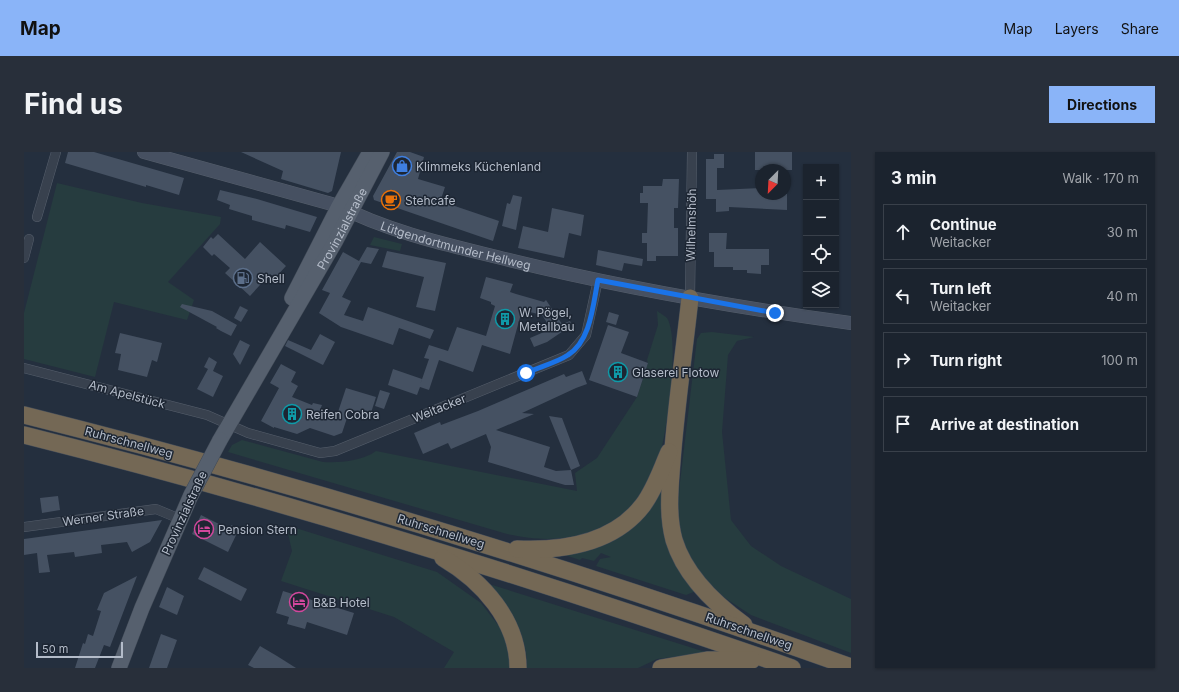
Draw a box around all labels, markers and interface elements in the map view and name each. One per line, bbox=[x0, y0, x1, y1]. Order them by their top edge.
text: Map bbox=[20, 17, 61, 40]
text: Map bbox=[1004, 20, 1033, 37]
text: Layers bbox=[1055, 20, 1099, 37]
text: Share bbox=[1121, 20, 1159, 37]
button: Directions bbox=[1049, 86, 1155, 123]
text: Find us bbox=[24, 87, 123, 121]
shop icon: Klimmeks Küchenland bbox=[391, 155, 413, 177]
place label: Klimmeks Küchenland bbox=[416, 159, 541, 174]
north arrow bbox=[755, 164, 791, 200]
map controls bbox=[803, 164, 839, 308]
button: + bbox=[803, 164, 839, 200]
text: 3 min bbox=[891, 168, 937, 188]
text: Walk · 170 m bbox=[1063, 170, 1139, 186]
street label: Provinzialstraße bbox=[313, 185, 370, 272]
street label: Wilhelmshöh bbox=[683, 188, 699, 262]
cafe icon: Stehcafe bbox=[380, 189, 402, 211]
place label: Stehcafe bbox=[405, 193, 455, 208]
button: − bbox=[803, 200, 839, 236]
text: Continue bbox=[930, 215, 997, 234]
street label: Lütgendortmunder Hellweg bbox=[379, 217, 532, 272]
icon: ahead bbox=[892, 221, 914, 243]
text: 30 m bbox=[1107, 224, 1138, 240]
text: Weitacker bbox=[930, 234, 991, 250]
button: locate bbox=[803, 236, 839, 272]
fuel station icon: Shell bbox=[232, 267, 254, 289]
place label: Shell bbox=[257, 271, 285, 286]
button: layers bbox=[803, 272, 839, 308]
text: Turn left bbox=[930, 279, 991, 298]
icon: left bbox=[892, 285, 914, 307]
text: 40 m bbox=[1106, 288, 1138, 304]
text: Weitacker bbox=[930, 298, 991, 314]
route end bbox=[766, 304, 784, 322]
place label: W. Pögel, Metallbau bbox=[519, 305, 575, 334]
building icon: W. Pögel, Metallbau bbox=[494, 308, 516, 330]
icon: right bbox=[892, 349, 914, 371]
text: Turn right bbox=[930, 351, 1002, 370]
text: 100 m bbox=[1101, 352, 1138, 368]
building icon: Glaserei Flotow bbox=[607, 361, 629, 383]
route start bbox=[517, 364, 535, 382]
place label: Glaserei Flotow bbox=[632, 365, 719, 380]
street label: Am Apelstück bbox=[87, 377, 167, 412]
street label: Weitacker bbox=[410, 390, 468, 426]
building icon: Reifen Cobra bbox=[281, 403, 303, 425]
place label: Reifen Cobra bbox=[306, 407, 380, 422]
icon: arrive bbox=[892, 413, 914, 435]
text: Arrive at destination bbox=[930, 415, 1079, 434]
street label: Ruhrschnellweg bbox=[83, 423, 175, 461]
street label: Provinzialstraße bbox=[158, 469, 210, 557]
street label: Werner Straße bbox=[61, 503, 145, 529]
street label: Ruhrschnellweg bbox=[395, 511, 487, 551]
hotel icon: Pension Stern bbox=[193, 518, 215, 540]
place label: Pension Stern bbox=[218, 522, 297, 537]
hotel icon: B&B Hotel bbox=[288, 591, 310, 613]
place label: B&B Hotel bbox=[313, 595, 370, 610]
street label: Ruhrschnellweg bbox=[704, 609, 794, 653]
scale bar bbox=[36, 640, 123, 659]
text: 50 m bbox=[42, 642, 68, 656]

